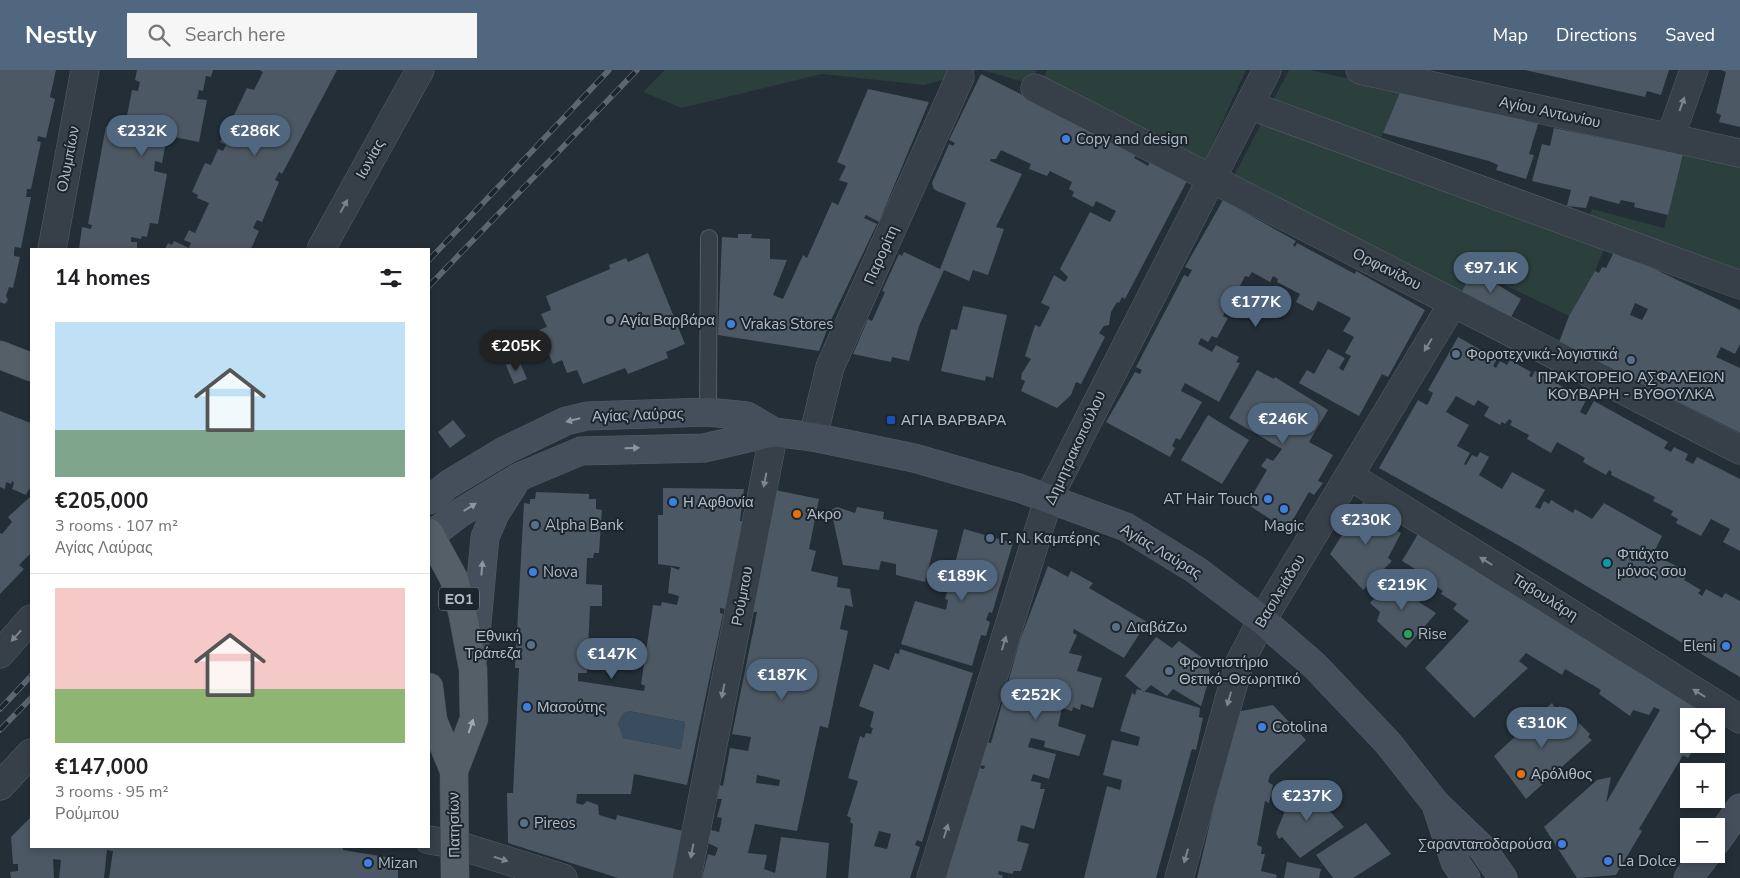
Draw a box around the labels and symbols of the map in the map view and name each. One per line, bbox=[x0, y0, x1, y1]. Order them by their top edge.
street label: Αγίου Αντωνίου bbox=[1498, 92, 1602, 132]
one-way arrow bbox=[1678, 96, 1686, 111]
pin: €232K bbox=[107, 114, 177, 157]
pin: €286K bbox=[220, 114, 290, 157]
street label: Ολυμπίων bbox=[52, 124, 84, 194]
place label: Copy and design bbox=[1076, 129, 1188, 149]
marker: Copy and design bbox=[1060, 133, 1072, 145]
street label: Ιωνίας bbox=[351, 136, 389, 182]
one-way arrow bbox=[340, 200, 349, 213]
street label: Παρορίτη bbox=[859, 222, 903, 288]
street label: Ορφανίδου bbox=[1349, 243, 1425, 295]
pin: €97.1K bbox=[1450, 252, 1532, 294]
pin: €177K bbox=[1221, 286, 1291, 328]
place label: Αγία Βαρβάρα bbox=[620, 310, 715, 330]
marker: Αγία Βαρβάρα bbox=[604, 314, 616, 326]
place label: Vrakas Stores bbox=[740, 314, 833, 334]
marker: Vrakas Stores bbox=[725, 318, 737, 330]
pin: €205K bbox=[481, 330, 551, 372]
one-way arrow bbox=[1424, 339, 1433, 352]
place label: Φοροτεχνικά-λογιστικά bbox=[1466, 344, 1618, 364]
marker: Φοροτεχνικά-λογιστικά bbox=[1450, 348, 1462, 360]
marker: ΠΡΑΚΤΟΡΕΙΟ ΑΣΦΑΛΕΙΩΝ ΚΟΥΒΑΡΗ - ΒΥΘΟΥΛΚΑ bbox=[1625, 354, 1637, 366]
place label: ΠΡΑΚΤΟΡΕΙΟ ΑΣΦΑΛΕΙΩΝ ΚΟΥΒΑΡΗ - ΒΥΘΟΥΛΚΑ bbox=[1537, 367, 1725, 404]
street label: Δημητρακοπούλου bbox=[1040, 388, 1110, 508]
pin: €246K bbox=[1248, 402, 1318, 445]
street label: Αγίας Λαύρας bbox=[592, 403, 684, 427]
place label: ΑΓΙΑ ΒΑΡΒΑΡΑ bbox=[901, 410, 1006, 430]
marker: ΑΓΙΑ ΒΑΡΒΑΡΑ bbox=[885, 414, 897, 426]
one-way arrow bbox=[566, 416, 581, 424]
one-way arrow bbox=[624, 444, 640, 452]
one-way arrow bbox=[760, 473, 768, 489]
place label: AT Hair Touch bbox=[1163, 489, 1258, 509]
place label: Η Αφθονία bbox=[683, 492, 754, 512]
marker: AT Hair Touch bbox=[1262, 493, 1274, 505]
marker: Η Αφθονία bbox=[667, 496, 679, 508]
one-way arrow bbox=[464, 502, 477, 511]
marker: Magic bbox=[1278, 503, 1290, 515]
place label: Άκρο bbox=[807, 504, 841, 524]
pin: €230K bbox=[1331, 504, 1401, 546]
marker: Άκρο bbox=[791, 508, 803, 520]
place label: Alpha Bank bbox=[545, 515, 624, 535]
place label: Magic bbox=[1264, 516, 1304, 536]
marker: Alpha Bank bbox=[529, 519, 541, 531]
street label: Αγίας Λαύρας bbox=[1117, 519, 1205, 583]
place label: Γ. Ν. Καμπέρης bbox=[1000, 528, 1100, 548]
marker: Γ. Ν. Καμπέρης bbox=[984, 532, 996, 544]
place label: Φτιάχτο μόνος σου bbox=[1617, 544, 1687, 581]
street label: Βασιλειάδου bbox=[1250, 551, 1310, 631]
one-way arrow bbox=[1480, 556, 1493, 565]
marker: Φτιάχτο μόνος σου bbox=[1601, 557, 1613, 569]
one-way arrow bbox=[478, 560, 486, 576]
pin: €189K bbox=[927, 560, 997, 602]
place label: Nova bbox=[543, 562, 578, 582]
street label: Ρούμπου bbox=[726, 564, 758, 628]
marker: Nova bbox=[527, 566, 539, 578]
pin: €219K bbox=[1367, 568, 1437, 611]
street label: Ταβουλάρη bbox=[1508, 569, 1582, 625]
road number: ΕΟ1 bbox=[439, 588, 479, 610]
place label: ΔιαβάΖω bbox=[1126, 617, 1187, 637]
marker: ΔιαβάΖω bbox=[1110, 621, 1122, 633]
place label: Rise bbox=[1418, 624, 1447, 644]
place label: Εθνική Τράπεζα bbox=[465, 626, 521, 663]
marker: Rise bbox=[1402, 628, 1414, 640]
one-way arrow bbox=[10, 630, 21, 643]
one-way arrow bbox=[1001, 635, 1008, 650]
place label: Eleni bbox=[1683, 636, 1716, 656]
pin: €147K bbox=[577, 638, 647, 680]
marker: Εθνική Τράπεζα bbox=[525, 639, 537, 651]
marker: Eleni bbox=[1720, 640, 1732, 652]
place label: Φροντιστήριο Θετικό-Θεωρητικό bbox=[1179, 652, 1301, 689]
pin: €187K bbox=[747, 658, 817, 701]
marker: Φροντιστήριο Θετικό-Θεωρητικό bbox=[1163, 665, 1175, 677]
pin: €252K bbox=[1001, 678, 1071, 721]
one-way arrow bbox=[719, 684, 727, 700]
one-way arrow bbox=[1692, 688, 1705, 697]
one-way arrow bbox=[1225, 692, 1233, 707]
place label: Μασούτης bbox=[537, 697, 605, 717]
marker: Μασούτης bbox=[521, 701, 533, 713]
pin: €310K bbox=[1507, 706, 1577, 749]
place label: Cotolina bbox=[1272, 717, 1328, 737]
one-way arrow bbox=[468, 718, 475, 733]
marker: Cotolina bbox=[1256, 721, 1268, 733]
place label: Αρόλιθος bbox=[1531, 764, 1592, 784]
marker: Αρόλιθος bbox=[1515, 768, 1527, 780]
pin: €237K bbox=[1272, 780, 1342, 822]
street label: Πατησίων bbox=[443, 792, 465, 858]
place label: Pireos bbox=[534, 813, 576, 833]
marker: Pireos bbox=[518, 817, 530, 829]
one-way arrow bbox=[942, 824, 950, 839]
place label: Σαρανταποδαρούσα bbox=[1418, 834, 1552, 854]
marker: Σαρανταποδαρούσα bbox=[1556, 838, 1568, 850]
one-way arrow bbox=[688, 843, 696, 858]
one-way arrow bbox=[1181, 848, 1189, 863]
place label: La Dolce bbox=[1618, 851, 1677, 871]
place label: Mizan bbox=[378, 853, 418, 873]
one-way arrow bbox=[493, 855, 508, 863]
marker: La Dolce bbox=[1602, 855, 1614, 867]
marker: Mizan bbox=[362, 857, 374, 869]

